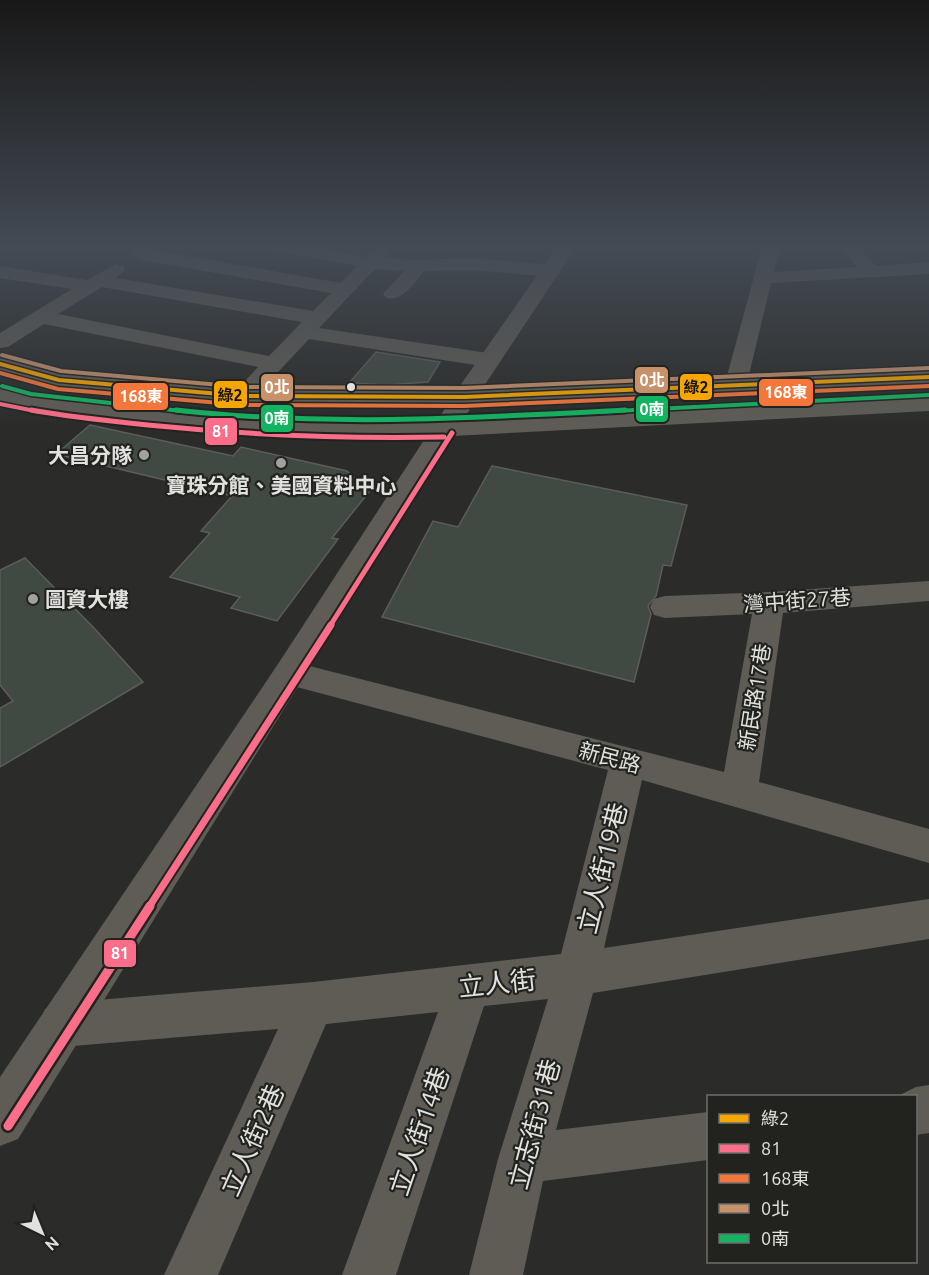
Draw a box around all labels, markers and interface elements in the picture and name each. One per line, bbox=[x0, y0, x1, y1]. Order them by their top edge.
line badge: 0北 bbox=[634, 366, 669, 394]
text: 0北 bbox=[639, 371, 665, 389]
line badge: 0北 bbox=[260, 373, 294, 402]
line badge: 綠2 bbox=[679, 373, 713, 401]
text: 0北 bbox=[264, 378, 290, 396]
text: 綠2 bbox=[683, 378, 709, 396]
line badge: 168東 bbox=[758, 378, 814, 407]
line badge: 綠2 bbox=[213, 380, 248, 409]
unlabelled marker bbox=[345, 381, 357, 393]
line badge: 168東 bbox=[112, 382, 169, 411]
text: 168東 bbox=[764, 383, 808, 401]
text: 綠2 bbox=[217, 386, 243, 404]
text: 168東 bbox=[119, 387, 163, 405]
line badge: 0南 bbox=[635, 395, 669, 423]
text: 0南 bbox=[639, 400, 665, 418]
line badge: 0南 bbox=[260, 404, 294, 433]
text: 0南 bbox=[264, 409, 290, 427]
line badge: 81 bbox=[204, 417, 238, 446]
text: 81 bbox=[212, 422, 230, 440]
place label: 大昌分隊 bbox=[48, 443, 133, 467]
marker: 大昌分隊 bbox=[137, 448, 151, 462]
marker: 寶珠分館、美國資料中心 bbox=[274, 456, 288, 470]
place label: 寶珠分館、美國資料中心 bbox=[166, 473, 397, 497]
street label: 灣中街27巷 bbox=[742, 584, 852, 616]
place label: 圖資大樓 bbox=[45, 587, 129, 611]
marker: 圖資大樓 bbox=[26, 592, 40, 606]
street label: 新民路17巷 bbox=[734, 642, 774, 752]
street label: 新民路 bbox=[576, 737, 644, 777]
street label: 立人街19巷 bbox=[572, 800, 632, 936]
line badge: 81 bbox=[103, 939, 137, 968]
text: 81 bbox=[111, 944, 129, 962]
street label: 立人街 bbox=[457, 965, 537, 1001]
street label: 立志街31巷 bbox=[503, 1056, 565, 1192]
street label: 立人街14巷 bbox=[384, 1063, 454, 1199]
street label: 立人街2巷 bbox=[215, 1080, 289, 1200]
legend bbox=[707, 1095, 917, 1263]
text: 綠2 bbox=[761, 1108, 789, 1128]
text: 81 bbox=[761, 1138, 781, 1158]
text: 168東 bbox=[761, 1168, 809, 1188]
text: 0北 bbox=[761, 1198, 789, 1218]
north arrow bbox=[12, 1203, 72, 1263]
text: 0南 bbox=[761, 1228, 789, 1248]
text: N bbox=[42, 1233, 63, 1255]

